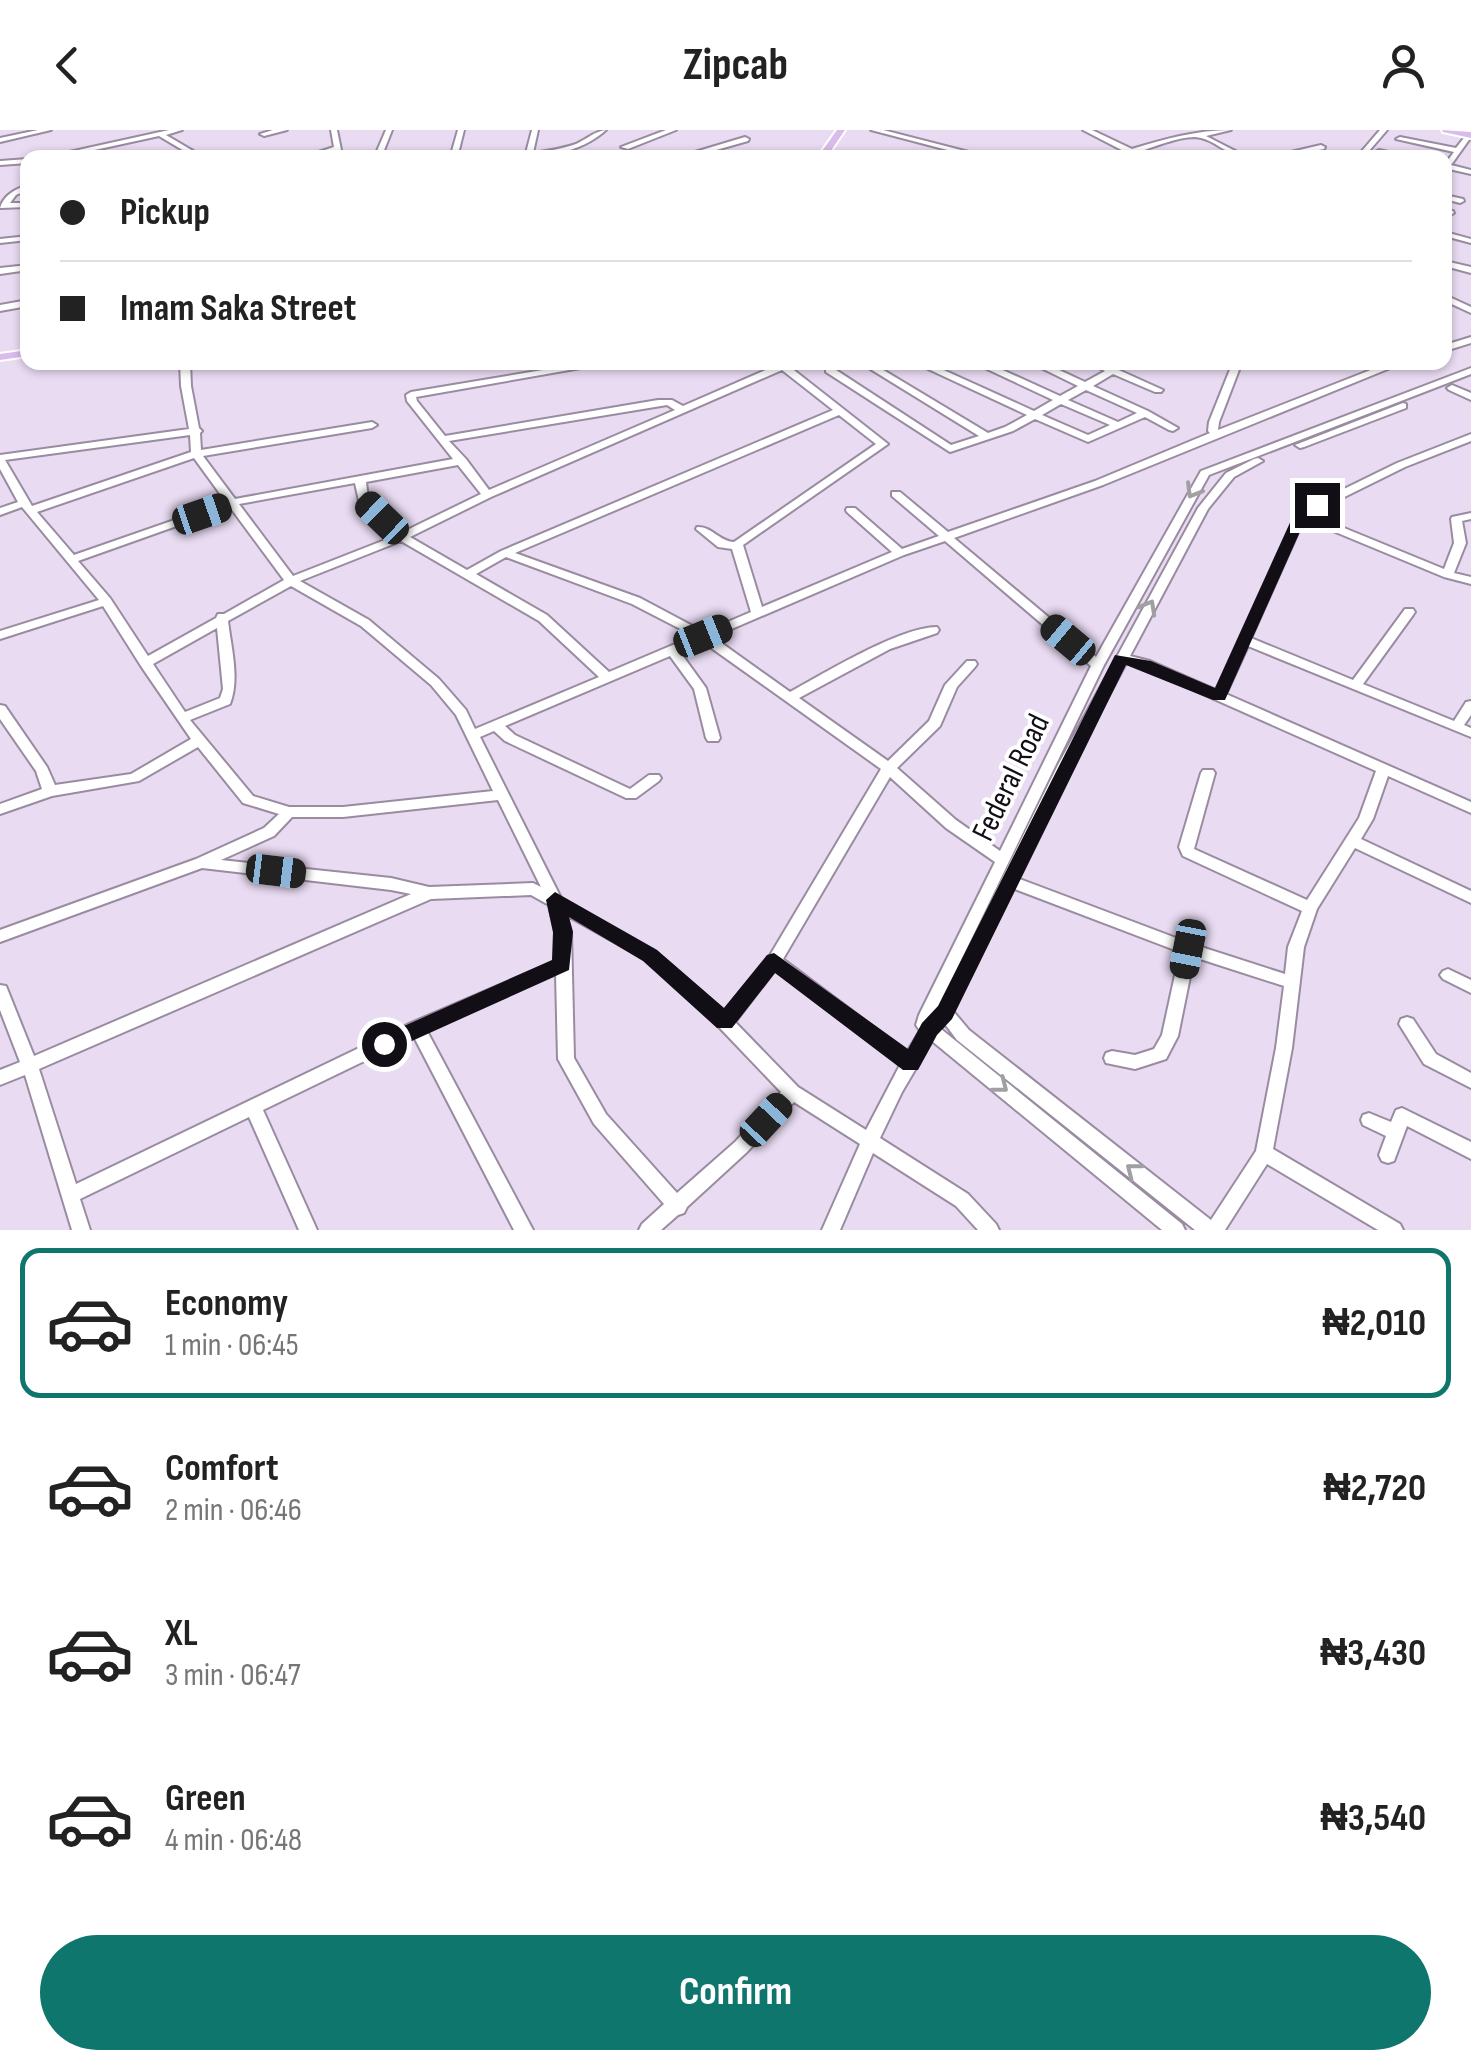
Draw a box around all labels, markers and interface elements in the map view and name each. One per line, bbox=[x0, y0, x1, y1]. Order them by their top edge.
icon: back bbox=[40, 38, 95, 93]
text: Zipcab bbox=[683, 38, 788, 93]
icon: person bbox=[1376, 38, 1431, 93]
text: Pickup bbox=[120, 190, 210, 235]
text: Imam Saka Street bbox=[120, 286, 356, 331]
one-way arrow bbox=[1186, 480, 1205, 498]
route end bbox=[1295, 483, 1340, 528]
car bbox=[350, 486, 414, 550]
car bbox=[169, 490, 235, 538]
one-way arrow bbox=[1136, 600, 1156, 618]
car bbox=[1035, 609, 1101, 671]
car bbox=[670, 611, 736, 661]
street label: Federal Road bbox=[964, 708, 1059, 847]
car bbox=[244, 852, 308, 890]
car bbox=[1168, 917, 1208, 981]
route start bbox=[362, 1022, 407, 1067]
one-way arrow bbox=[989, 1074, 1007, 1092]
car bbox=[735, 1088, 797, 1152]
one-way arrow bbox=[1126, 1164, 1144, 1182]
icon: car bbox=[45, 1278, 135, 1368]
text: Economy bbox=[165, 1281, 288, 1326]
text: ₦2,010 bbox=[1322, 1301, 1426, 1346]
text: 1 min · 06:45 bbox=[165, 1326, 299, 1365]
icon: car bbox=[45, 1443, 135, 1533]
text: Comfort bbox=[165, 1446, 279, 1491]
text: ₦2,720 bbox=[1323, 1466, 1426, 1511]
text: 2 min · 06:46 bbox=[165, 1491, 302, 1530]
icon: car bbox=[45, 1608, 135, 1698]
text: XL bbox=[165, 1611, 198, 1656]
text: ₦3,430 bbox=[1320, 1631, 1426, 1676]
text: 3 min · 06:47 bbox=[165, 1656, 301, 1695]
icon: car bbox=[45, 1773, 135, 1863]
text: Green bbox=[165, 1776, 246, 1821]
text: ₦3,540 bbox=[1320, 1796, 1426, 1841]
text: 4 min · 06:48 bbox=[165, 1821, 302, 1860]
button: Confirm bbox=[40, 1935, 1431, 2050]

